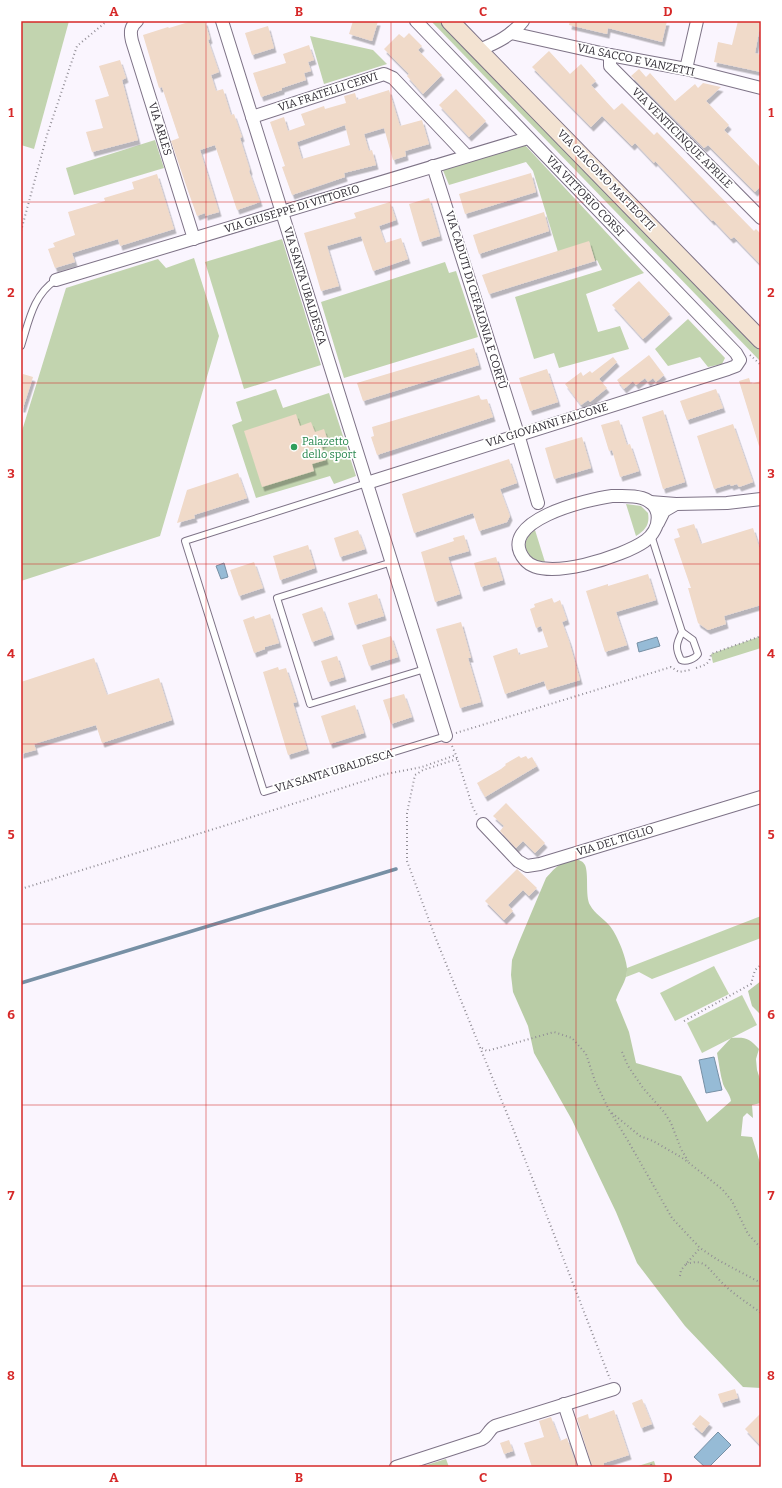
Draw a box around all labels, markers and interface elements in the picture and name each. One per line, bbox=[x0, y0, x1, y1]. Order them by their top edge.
text: A bbox=[109, 4, 119, 19]
text: B bbox=[295, 4, 303, 19]
text: C bbox=[479, 4, 487, 19]
text: D bbox=[663, 4, 673, 19]
street label: VIA SACCO E VANZETTI bbox=[576, 41, 696, 79]
street label: VIA FRATELLI CERVI bbox=[277, 70, 380, 114]
street label: VIA VENTICINQUE APRILE bbox=[629, 85, 735, 191]
street label: VIA ARLES bbox=[146, 101, 174, 157]
text: 1 bbox=[8, 105, 14, 120]
text: 1 bbox=[768, 105, 774, 120]
street label: VIA GIACOMO MATTEOTTI bbox=[554, 127, 658, 233]
street label: VIA VITTORIO CORSI bbox=[543, 153, 627, 239]
street label: VIA GIUSEPPE DI VITTORIO bbox=[223, 182, 361, 236]
street label: VIA CADUTI DI CEFALONIA E CORFÙ bbox=[443, 209, 510, 391]
street label: VIA SANTA UBALDESCA bbox=[281, 225, 329, 347]
text: 2 bbox=[7, 285, 15, 300]
text: 2 bbox=[767, 285, 775, 300]
street label: VIA GIOVANNI FALCONE bbox=[484, 400, 610, 450]
place label: Palazetto dello sport bbox=[302, 435, 356, 461]
marker: Palazetto dello sport bbox=[289, 442, 299, 452]
text: 3 bbox=[7, 466, 15, 481]
text: 3 bbox=[767, 466, 775, 481]
text: 4 bbox=[7, 646, 15, 661]
text: 4 bbox=[767, 646, 775, 661]
street label: VIA SANTA UBALDESCA bbox=[273, 747, 395, 795]
street label: VIA DEL TIGLIO bbox=[575, 823, 655, 859]
text: 5 bbox=[7, 827, 15, 842]
text: 5 bbox=[767, 827, 775, 842]
text: 6 bbox=[7, 1007, 15, 1022]
text: 6 bbox=[767, 1007, 775, 1022]
text: 7 bbox=[8, 1188, 15, 1203]
text: 7 bbox=[768, 1188, 775, 1203]
text: 8 bbox=[7, 1368, 15, 1383]
text: 8 bbox=[767, 1368, 775, 1383]
text: A bbox=[109, 1470, 119, 1485]
text: B bbox=[295, 1470, 303, 1485]
text: C bbox=[479, 1470, 487, 1485]
text: D bbox=[663, 1470, 673, 1485]

